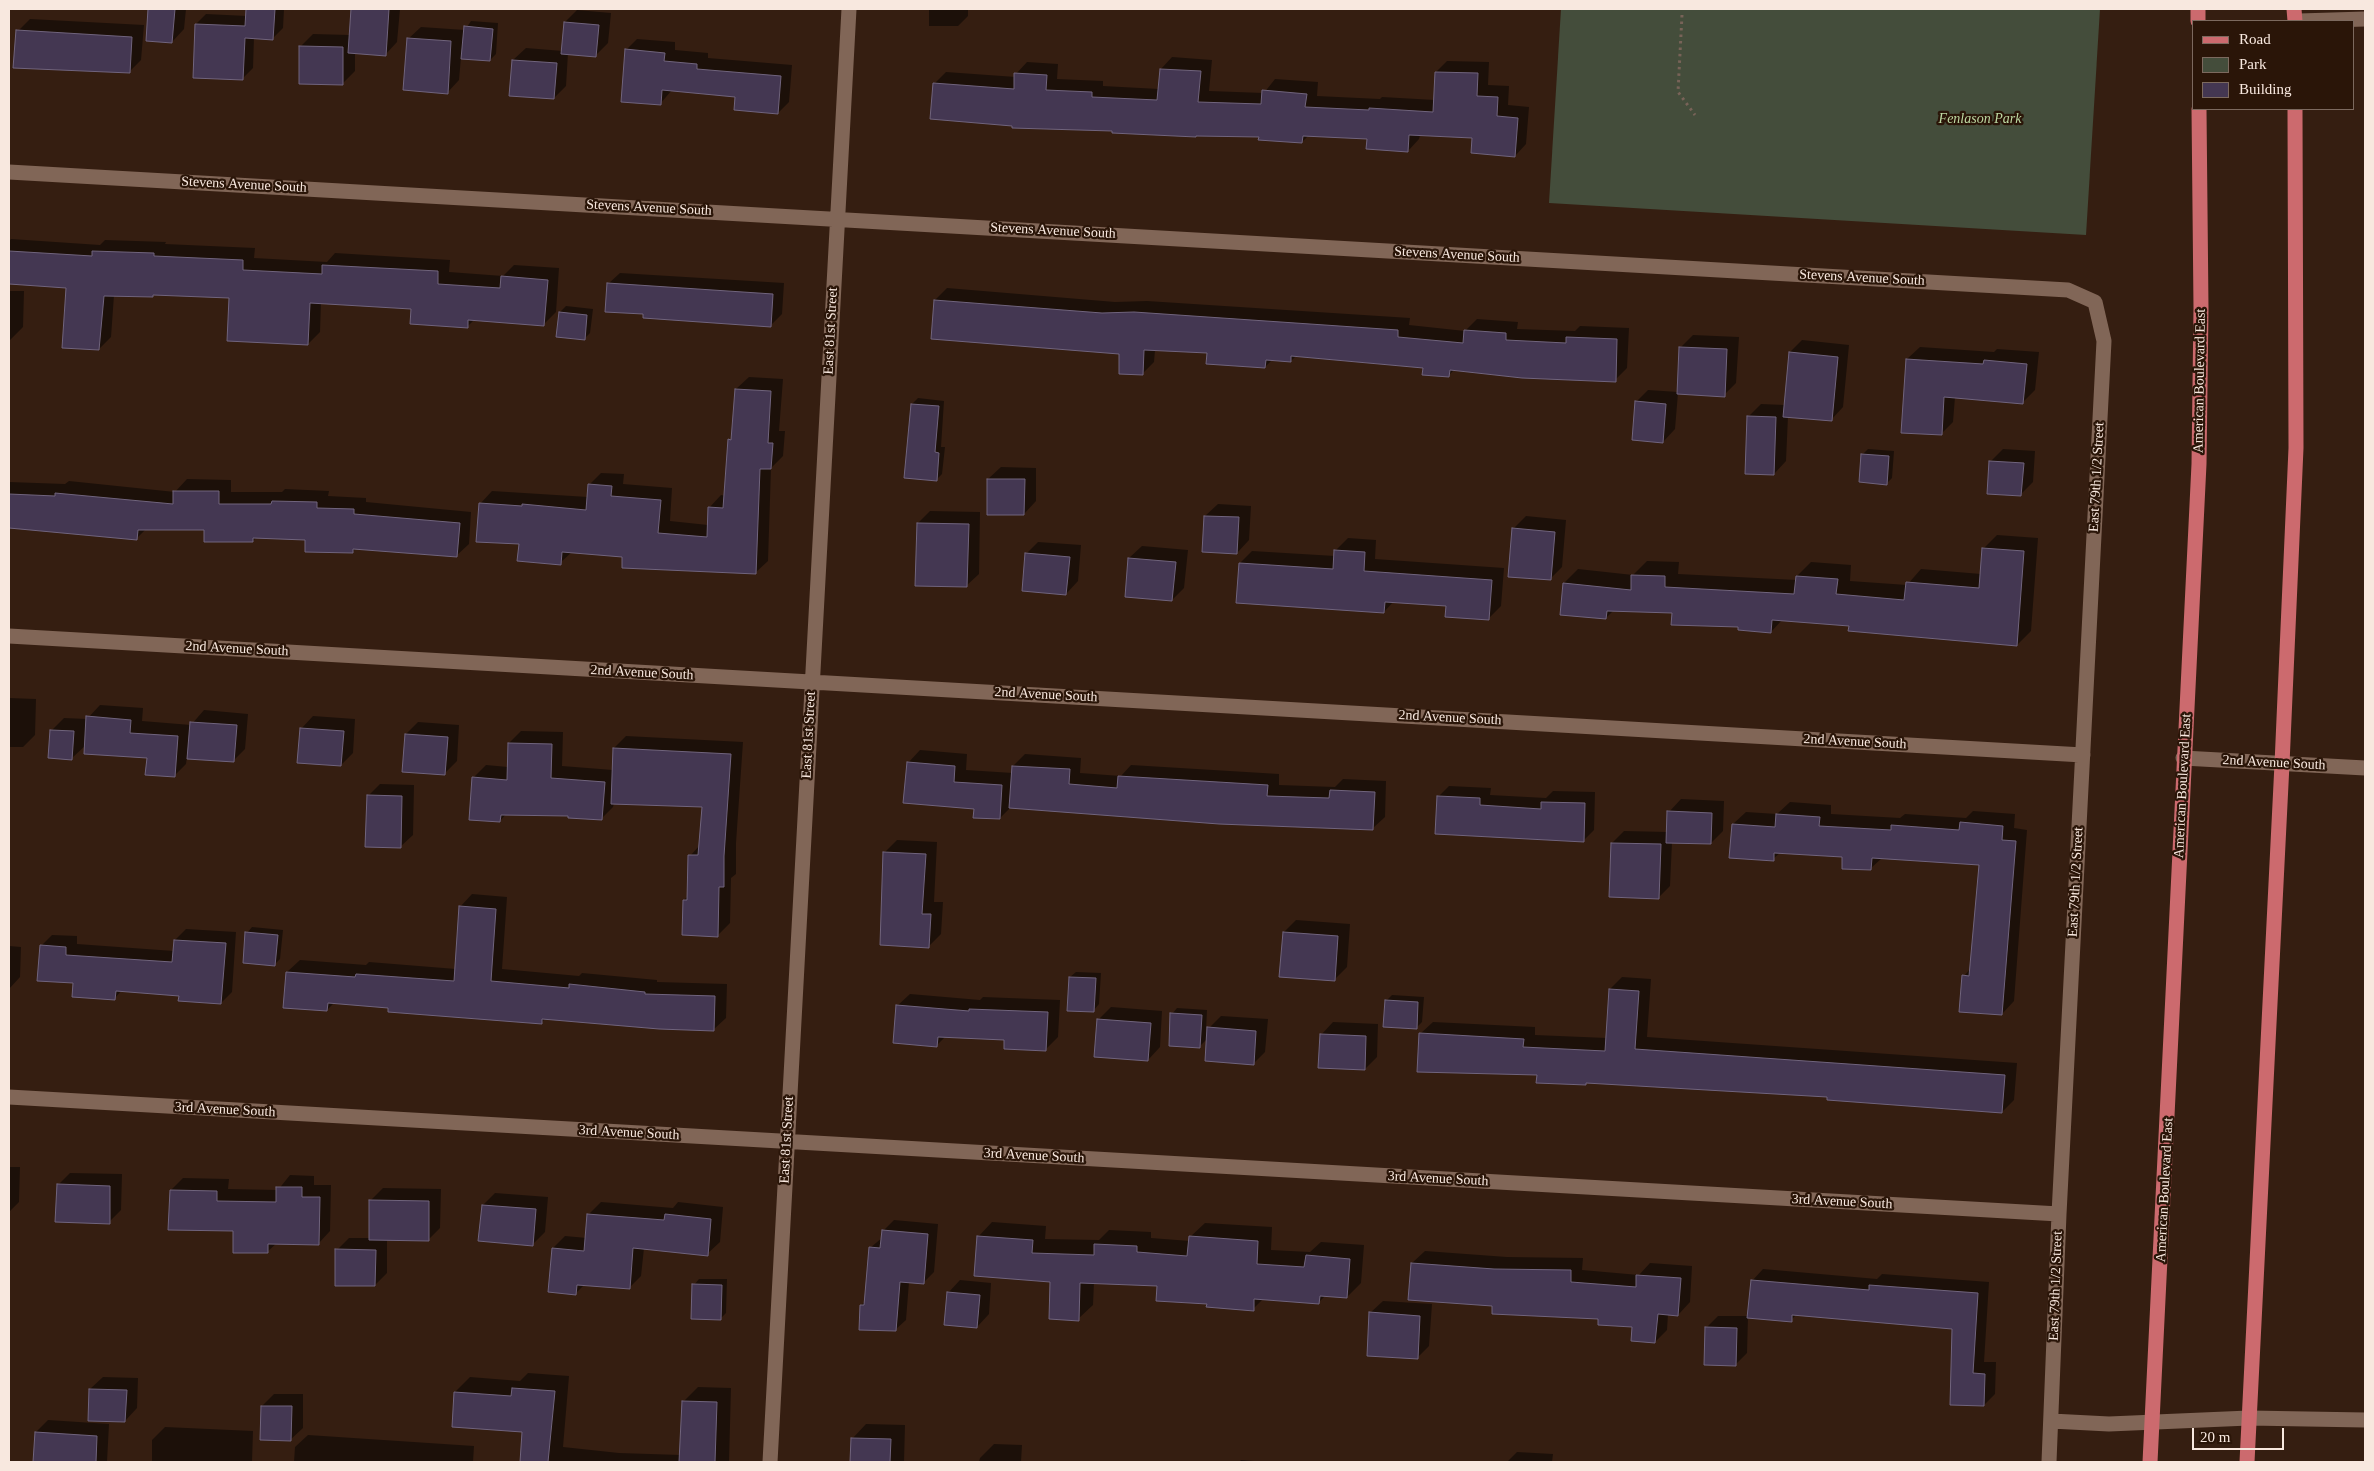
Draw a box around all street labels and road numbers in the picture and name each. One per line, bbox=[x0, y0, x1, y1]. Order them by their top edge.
street label: Stevens Avenue South bbox=[181, 173, 307, 197]
street label: Stevens Avenue South bbox=[586, 196, 712, 220]
street label: Stevens Avenue South bbox=[990, 219, 1116, 243]
street label: Stevens Avenue South bbox=[1394, 243, 1520, 267]
street label: Stevens Avenue South bbox=[1799, 266, 1925, 290]
street label: East 81st Street bbox=[820, 287, 842, 375]
street label: American Boulevard East bbox=[2190, 309, 2210, 453]
street label: East 79th 1/2 Street bbox=[2086, 422, 2108, 532]
street label: 2nd Avenue South bbox=[185, 638, 289, 660]
street label: 2nd Avenue South bbox=[590, 662, 694, 684]
street label: 2nd Avenue South bbox=[994, 684, 1098, 706]
street label: East 81st Street bbox=[798, 691, 820, 779]
street label: 2nd Avenue South bbox=[1398, 707, 1502, 729]
street label: American Boulevard East bbox=[2171, 713, 2195, 859]
street label: 2nd Avenue South bbox=[1803, 731, 1907, 753]
street label: 2nd Avenue South bbox=[2222, 752, 2326, 774]
street label: East 79th 1/2 Street bbox=[2065, 827, 2087, 937]
street label: East 81st Street bbox=[776, 1096, 798, 1184]
street label: 3rd Avenue South bbox=[174, 1099, 276, 1121]
street label: American Boulevard East bbox=[2153, 1117, 2177, 1263]
street label: 3rd Avenue South bbox=[578, 1122, 680, 1144]
street label: 3rd Avenue South bbox=[983, 1145, 1085, 1167]
street label: 3rd Avenue South bbox=[1387, 1168, 1489, 1190]
street label: 3rd Avenue South bbox=[1791, 1191, 1893, 1213]
street label: East 79th 1/2 Street bbox=[2046, 1231, 2066, 1341]

